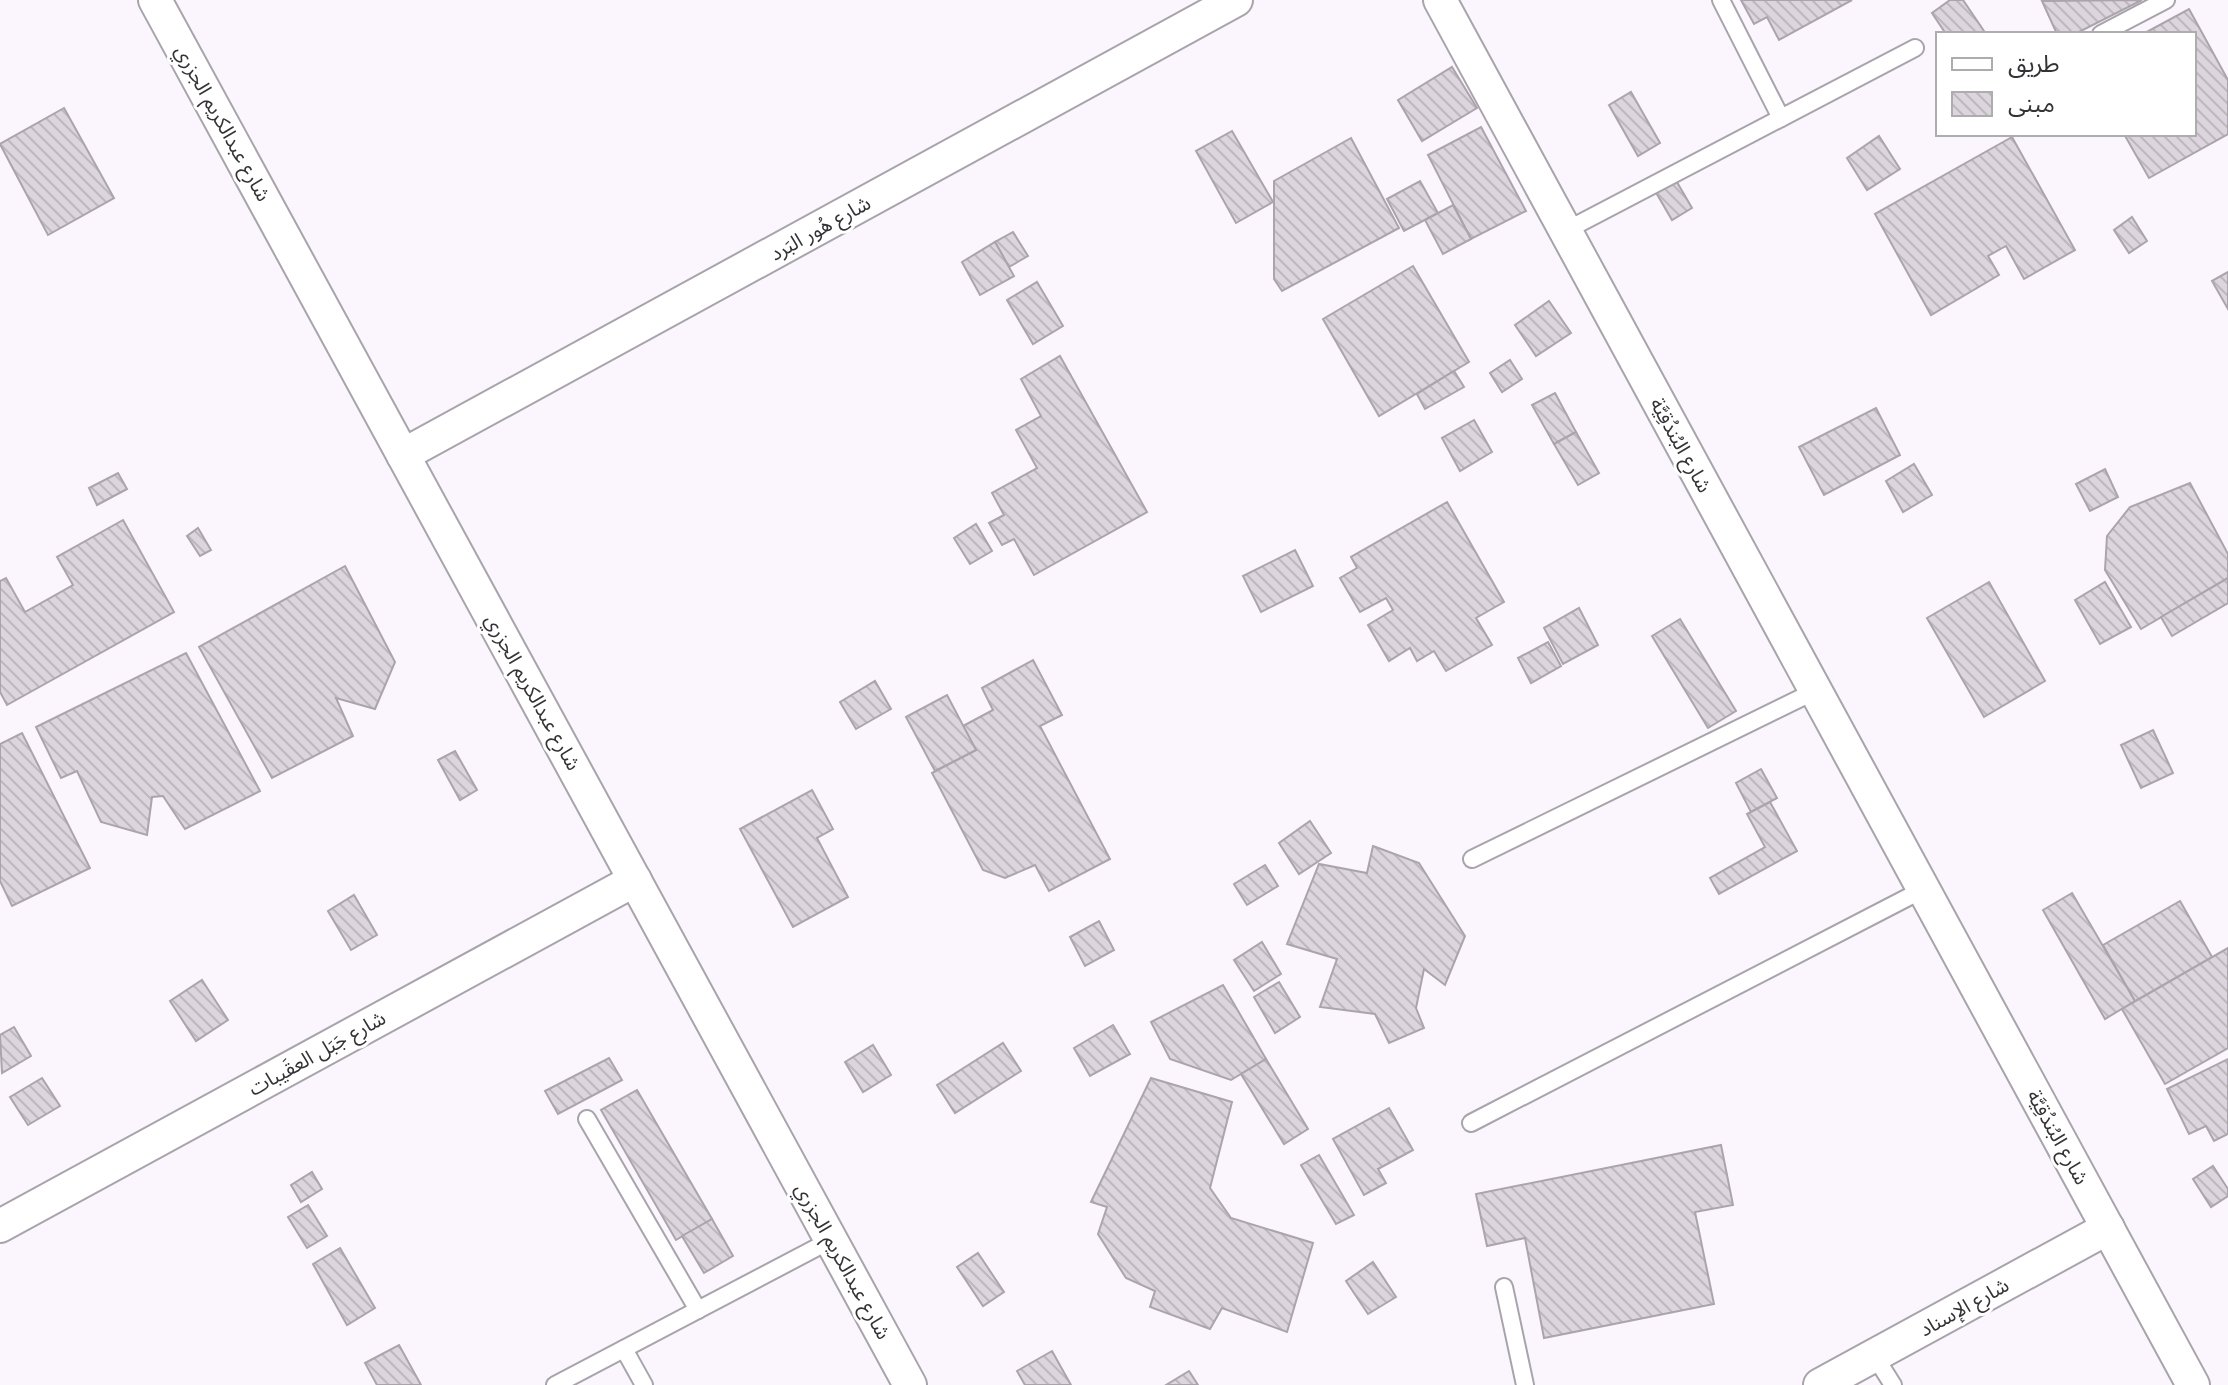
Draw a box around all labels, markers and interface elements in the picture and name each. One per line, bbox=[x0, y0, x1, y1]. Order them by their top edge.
legend bbox=[1936, 32, 2196, 136]
street label: شارع عبدالكريم الجزري bbox=[167, 41, 276, 207]
text: طريق bbox=[2008, 49, 2060, 79]
text: مبنى bbox=[2008, 89, 2055, 118]
street label: شارع هُور البَرد bbox=[765, 190, 876, 268]
street label: شارع البُندُقِيَّة bbox=[1643, 393, 1717, 498]
street label: شارع عبدالكريم الجزري bbox=[477, 610, 586, 776]
street label: شارع جَبَل العقَيبات bbox=[244, 1005, 391, 1103]
street label: شارع البُندُقِيَّة bbox=[2020, 1085, 2094, 1190]
street label: شارع عبدالكريم الجزري bbox=[787, 1179, 896, 1345]
street label: شارع الإسناد bbox=[1915, 1273, 2014, 1344]

